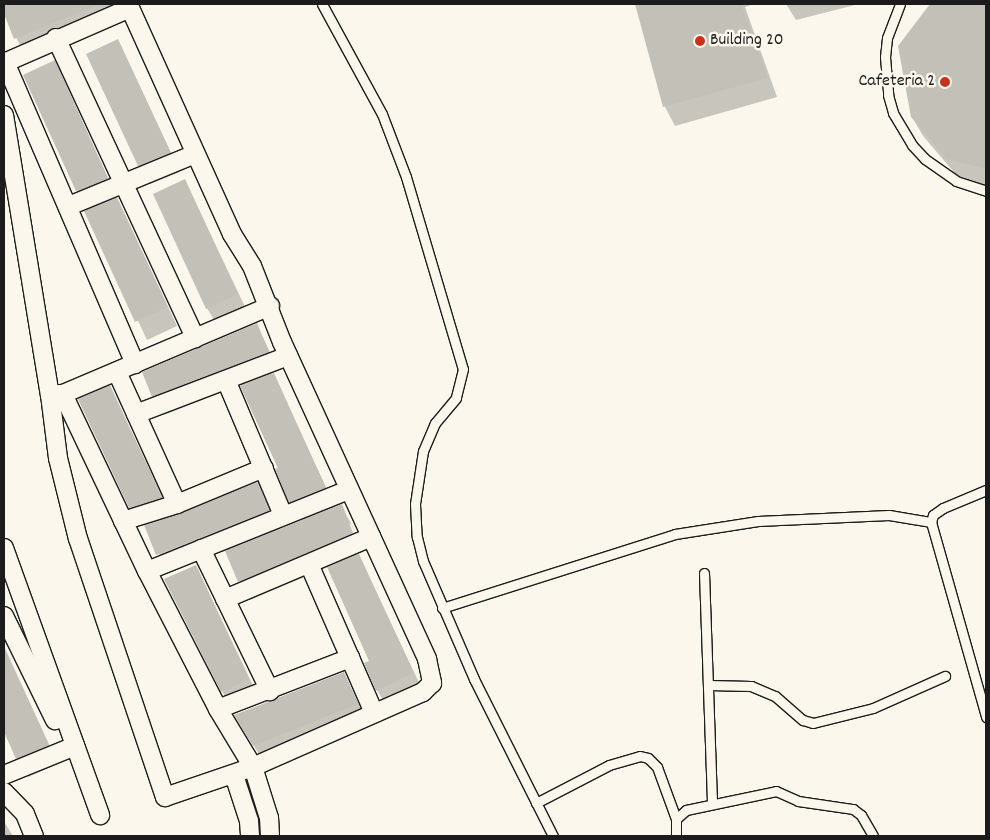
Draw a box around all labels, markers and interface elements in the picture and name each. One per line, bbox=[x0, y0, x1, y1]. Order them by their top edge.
place label: Building 20 bbox=[710, 30, 784, 52]
marker: Building 20 bbox=[694, 35, 706, 47]
place label: Cafeteria 2 bbox=[858, 71, 935, 93]
marker: Cafeteria 2 bbox=[939, 76, 951, 88]

